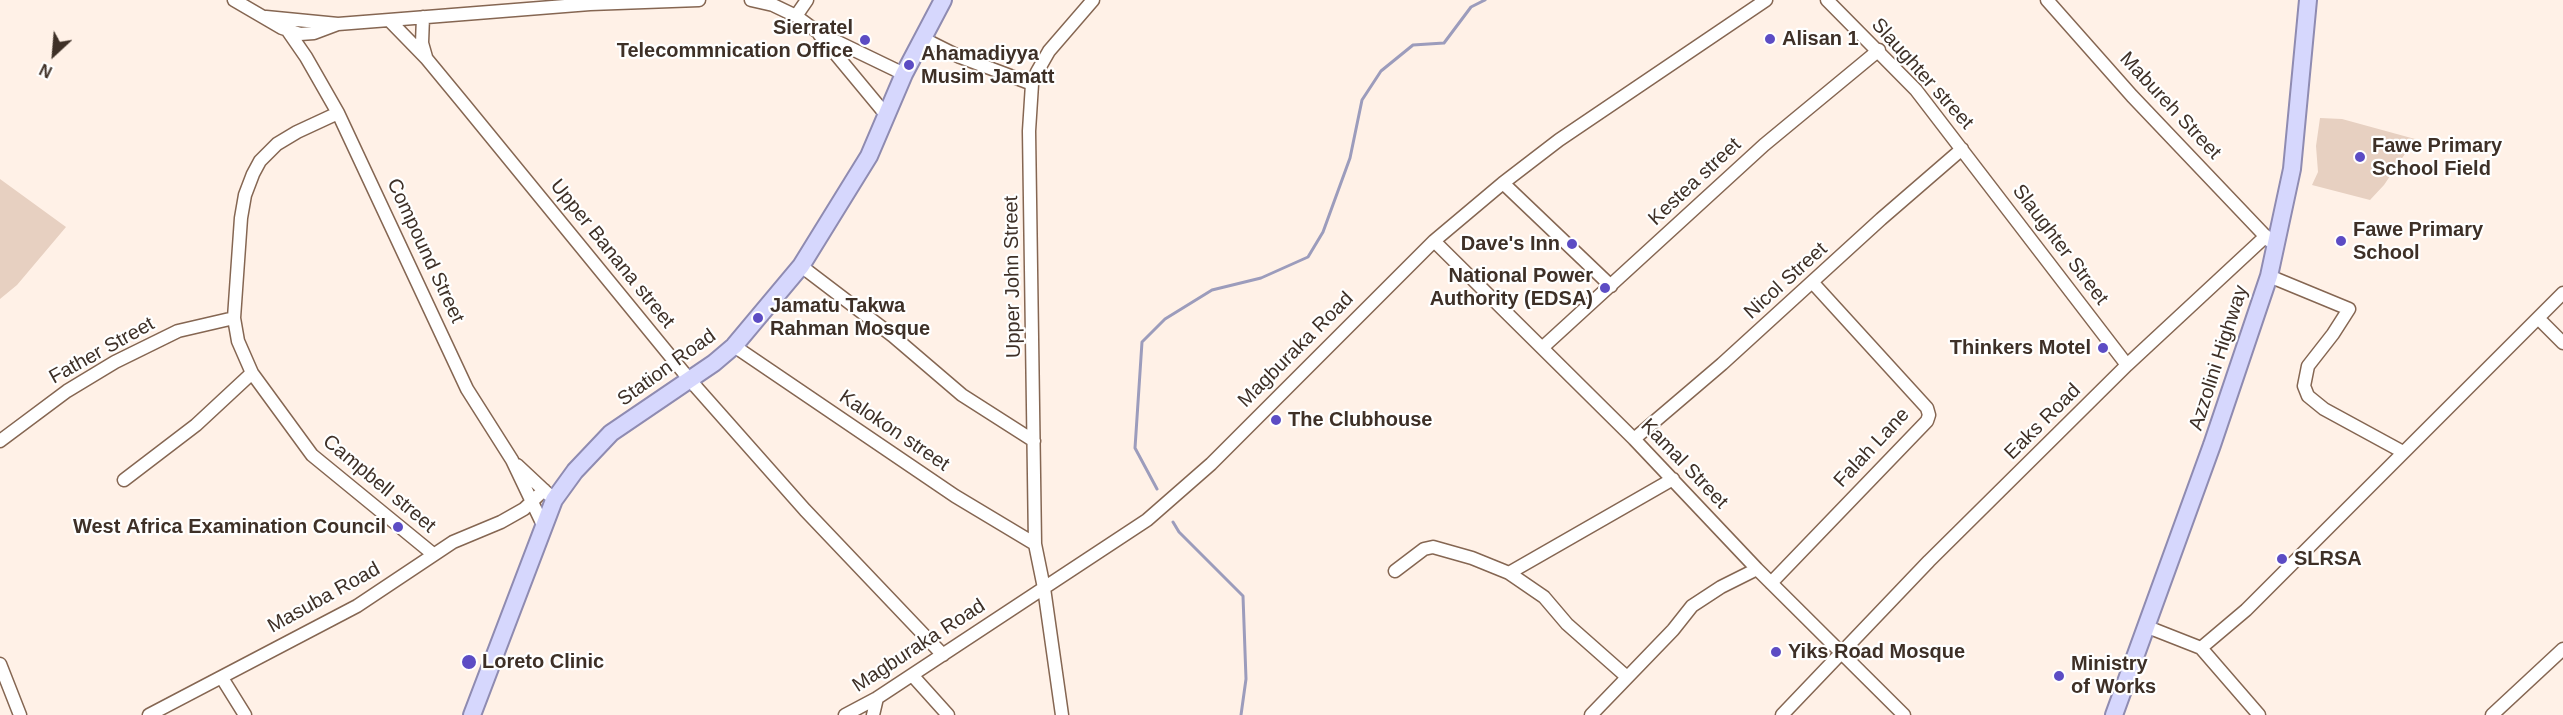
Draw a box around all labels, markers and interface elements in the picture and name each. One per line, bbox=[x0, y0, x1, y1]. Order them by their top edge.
street label: Slaughter street bbox=[1866, 14, 1978, 134]
place label: Sierratel Telecommnication Office bbox=[617, 16, 853, 63]
north arrow bbox=[24, 24, 84, 84]
place label: Alisan 1 bbox=[1782, 27, 1859, 51]
marker: Alisan 1 bbox=[1763, 32, 1777, 46]
marker: Sierratel Telecommnication Office bbox=[858, 33, 872, 47]
place label: Ahamadiyya Musim Jamatt bbox=[921, 42, 1054, 89]
street label: Mabureh Street bbox=[2114, 47, 2226, 165]
marker: Ahamadiyya Musim Jamatt bbox=[902, 58, 916, 72]
text: N bbox=[37, 60, 55, 81]
street label: Kestea street bbox=[1644, 133, 1746, 231]
place label: Fawe Primary School Field bbox=[2372, 134, 2502, 181]
marker: Fawe Primary School Field bbox=[2353, 150, 2367, 164]
street label: Compound Street bbox=[381, 175, 469, 327]
street label: Upper Banana street bbox=[545, 175, 679, 333]
street label: Slaughter Street bbox=[2007, 180, 2113, 310]
street label: Upper John Street bbox=[1000, 196, 1026, 358]
place label: Fawe Primary School bbox=[2353, 218, 2483, 265]
place label: Dave's Inn bbox=[1461, 232, 1560, 256]
marker: Fawe Primary School bbox=[2334, 234, 2348, 248]
marker: Dave's Inn bbox=[1565, 237, 1579, 251]
street label: Nicol Street bbox=[1740, 237, 1832, 325]
place label: National Power Authority (EDSA) bbox=[1430, 264, 1593, 311]
marker: National Power Authority (EDSA) bbox=[1598, 281, 1612, 295]
street label: Azzolini Highway bbox=[2184, 282, 2254, 434]
street label: Magburaka Road bbox=[1233, 287, 1359, 413]
place label: Jamatu Takwa Rahman Mosque bbox=[770, 294, 930, 341]
marker: Jamatu Takwa Rahman Mosque bbox=[751, 311, 765, 325]
street label: Father Street bbox=[45, 312, 159, 390]
street label: Station Road bbox=[613, 324, 721, 412]
place label: Thinkers Motel bbox=[1950, 336, 2091, 360]
marker: Thinkers Motel bbox=[2096, 341, 2110, 355]
street label: Eaks Road bbox=[2000, 379, 2086, 465]
street label: Kalokon street bbox=[834, 385, 954, 477]
street label: Falah Lane bbox=[1829, 403, 1915, 493]
place label: The Clubhouse bbox=[1288, 408, 1432, 432]
marker: The Clubhouse bbox=[1269, 413, 1283, 427]
street label: Kamal Street bbox=[1635, 414, 1733, 514]
street label: Campbell street bbox=[318, 430, 440, 538]
place label: West Africa Examination Council bbox=[73, 515, 386, 539]
marker: West Africa Examination Council bbox=[391, 520, 405, 534]
place label: SLRSA bbox=[2294, 547, 2362, 571]
marker: SLRSA bbox=[2275, 552, 2289, 566]
street label: Masuba Road bbox=[264, 557, 384, 639]
street label: Magburaka Road bbox=[848, 594, 990, 698]
place label: Yiks Road Mosque bbox=[1788, 640, 1965, 664]
marker: Yiks Road Mosque bbox=[1769, 645, 1783, 659]
place label: Loreto Clinic bbox=[482, 650, 604, 674]
place label: Ministry of Works bbox=[2071, 652, 2156, 699]
marker: Loreto Clinic bbox=[460, 653, 478, 671]
marker: Ministry of Works bbox=[2052, 669, 2066, 683]

